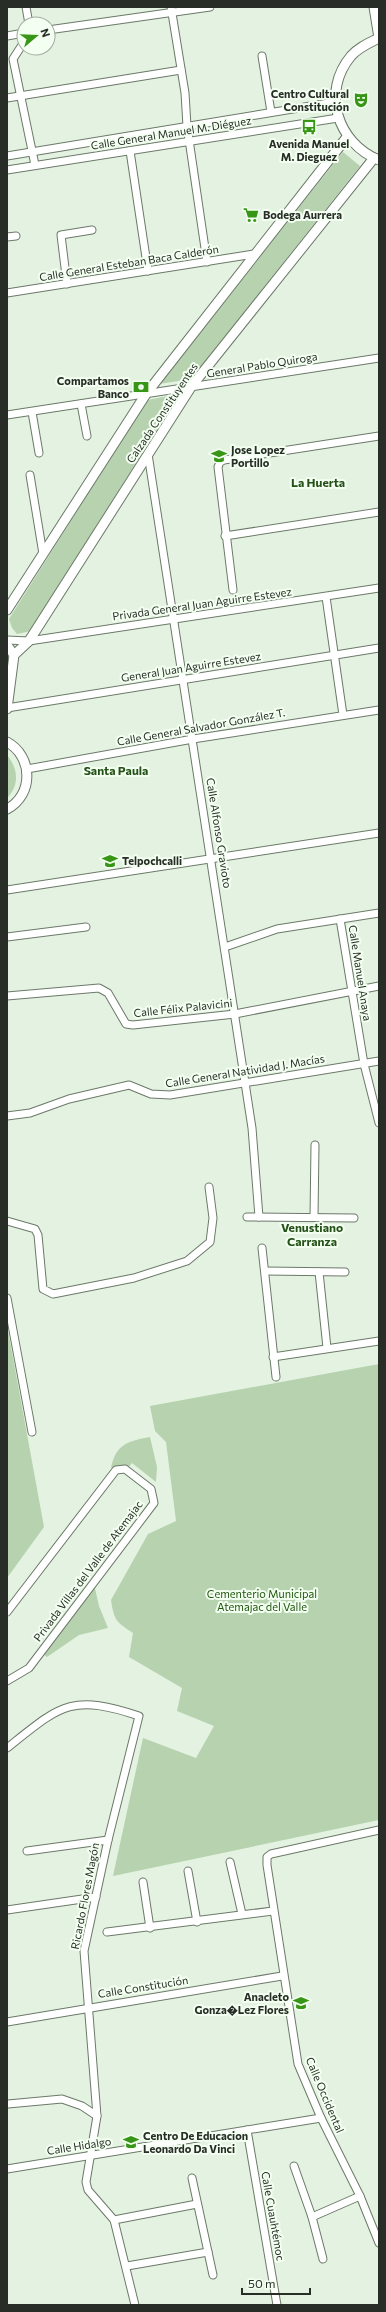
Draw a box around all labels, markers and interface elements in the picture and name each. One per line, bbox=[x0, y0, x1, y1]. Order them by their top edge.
north arrow bbox=[16, 16, 56, 56]
text: N bbox=[38, 27, 53, 39]
place label: Centro Cultural Constitución bbox=[271, 87, 349, 113]
theatre icon: Centro Cultural Constitución bbox=[352, 91, 370, 109]
street label: Calle General Manuel M. Diéguez bbox=[90, 113, 253, 152]
bus stop icon: Avenida Manuel M. Dieguez bbox=[300, 118, 318, 136]
place label: Avenida Manuel M. Dieguez bbox=[269, 137, 349, 163]
supermarket icon: Bodega Aurrera bbox=[242, 206, 260, 224]
place label: Bodega Aurrera bbox=[263, 208, 342, 221]
street label: Calle General Esteban Baca Calderón bbox=[38, 242, 220, 283]
street label: General Pablo Quiroga bbox=[206, 349, 318, 380]
street label: Calzada Constituyentes bbox=[123, 360, 200, 465]
place label: Compartamos Banco bbox=[57, 374, 129, 400]
bank icon: Compartamos Banco bbox=[132, 378, 150, 396]
place label: Jose Lopez Portillo bbox=[231, 443, 285, 469]
school or university icon: Jose Lopez Portillo bbox=[210, 447, 228, 465]
district label: La Huerta bbox=[291, 475, 345, 489]
street label: Privada General Juan Aguirre Estevez bbox=[111, 584, 293, 624]
street label: General Juan Aguirre Estevez bbox=[120, 649, 262, 685]
street label: Calle General Salvador González T. bbox=[116, 705, 286, 748]
district label: Santa Paula bbox=[84, 763, 148, 777]
street label: Calle Alfonso Gravioto bbox=[204, 777, 235, 890]
school or university icon: Telpochcalli bbox=[101, 852, 119, 870]
place label: Telpochcalli bbox=[122, 854, 182, 867]
street label: Calle Manuel Anaya bbox=[346, 924, 374, 1022]
street label: Calle Félix Palavicini bbox=[133, 996, 233, 1019]
street label: Calle General Natividad J. Macías bbox=[164, 1051, 326, 1091]
district label: Venustiano Carranza bbox=[281, 1220, 343, 1248]
street label: Privada Villas del Valle de Atemajac bbox=[30, 1498, 145, 1644]
park label: Cementerio Municipal Atemajac del Valle bbox=[207, 1587, 317, 1613]
street label: Ricardo Flores Magón bbox=[68, 1841, 101, 1950]
street label: Calle Constitución bbox=[97, 1973, 189, 2000]
place label: Anacleto Gonza�Lez Flores bbox=[194, 1990, 289, 2017]
school or university icon: Anacleto Gonza�Lez Flores bbox=[292, 1994, 310, 2012]
street label: Calle Occidental bbox=[304, 2055, 347, 2135]
place label: Centro De Educacion Leonardo Da Vinci bbox=[143, 2129, 248, 2155]
school or university icon: Centro De Educacion Leonardo Da Vinci bbox=[122, 2133, 140, 2151]
street label: Calle Hidalgo bbox=[46, 2134, 113, 2157]
street label: Calle Cuauhtémoc bbox=[259, 2170, 288, 2262]
scale bar bbox=[242, 2270, 310, 2296]
text: 50 m bbox=[248, 2276, 276, 2290]

